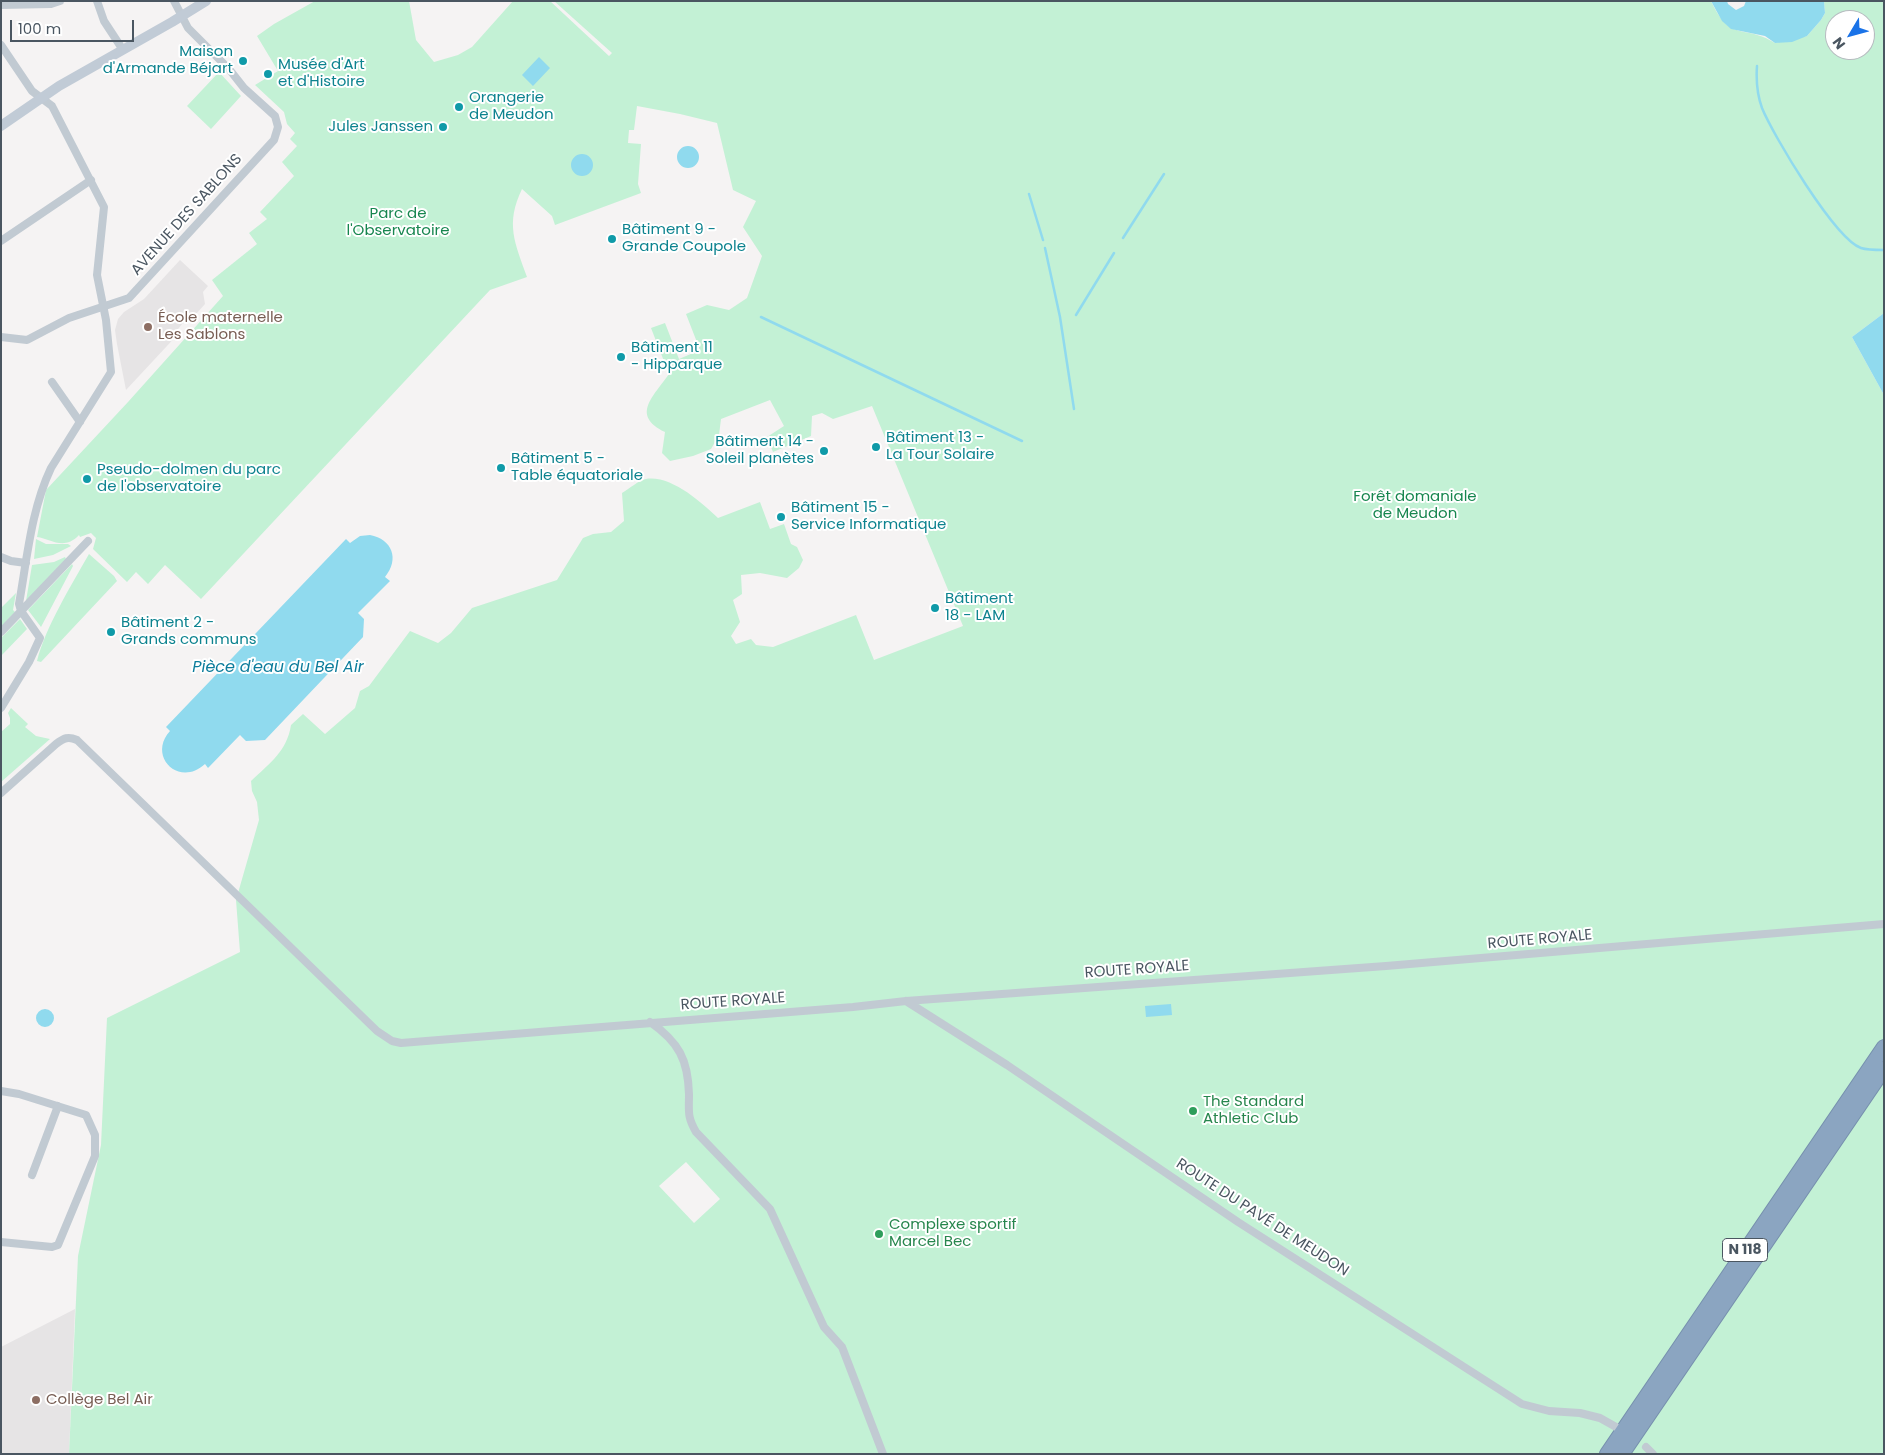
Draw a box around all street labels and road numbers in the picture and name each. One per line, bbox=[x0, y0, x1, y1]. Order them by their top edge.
street label: AVENUE DES SABLONS bbox=[128, 151, 246, 279]
street label: ROUTE ROYALE bbox=[1487, 926, 1593, 954]
street label: ROUTE ROYALE bbox=[1084, 957, 1190, 983]
street label: ROUTE ROYALE bbox=[680, 989, 786, 1015]
street label: ROUTE DU PAVÉ DE MEUDON bbox=[1172, 1155, 1352, 1281]
road number: N 118 bbox=[1722, 1238, 1768, 1262]

